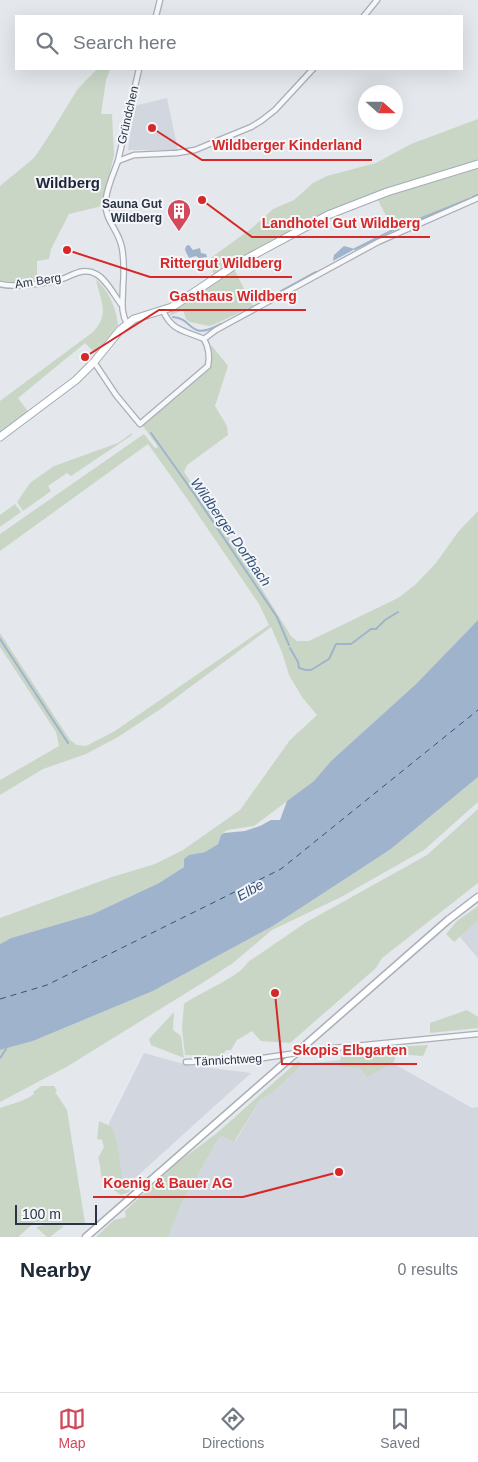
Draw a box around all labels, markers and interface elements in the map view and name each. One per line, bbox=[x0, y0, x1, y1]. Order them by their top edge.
search box bbox=[15, 15, 463, 70]
icon: search bbox=[33, 29, 61, 57]
text: Search here bbox=[73, 32, 177, 53]
street label: Gründchen bbox=[115, 84, 141, 146]
north arrow bbox=[358, 85, 403, 130]
callout: Wildberger Kinderland bbox=[202, 131, 372, 160]
text: Wildberger Kinderland bbox=[212, 137, 362, 153]
district label: Wildberg bbox=[36, 174, 100, 191]
place label: Sauna Gut Wildberg bbox=[102, 197, 162, 225]
building icon: Sauna Gut Wildberg bbox=[166, 198, 192, 232]
callout: Landhotel Gut Wildberg bbox=[252, 208, 430, 237]
text: Landhotel Gut Wildberg bbox=[262, 215, 420, 231]
callout: Rittergut Wildberg bbox=[150, 248, 292, 277]
text: Rittergut Wildberg bbox=[160, 255, 282, 271]
street label: Am Berg bbox=[14, 270, 62, 292]
callout: Gasthaus Wildberg bbox=[159, 281, 306, 310]
text: Gasthaus Wildberg bbox=[169, 288, 297, 304]
water label: Wildberger Dorfbach bbox=[188, 475, 274, 589]
water label: Elbe bbox=[234, 876, 266, 904]
callout: Skopis Elbgarten bbox=[282, 1035, 417, 1064]
text: Skopis Elbgarten bbox=[293, 1042, 407, 1058]
street label: Tännichtweg bbox=[194, 1051, 262, 1069]
callout: Koenig & Bauer AG bbox=[93, 1168, 243, 1197]
text: Koenig & Bauer AG bbox=[103, 1175, 233, 1191]
scale bar bbox=[15, 1202, 98, 1225]
text: 100 m bbox=[22, 1206, 61, 1222]
text: Nearby bbox=[20, 1258, 91, 1281]
text: 0 results bbox=[398, 1261, 458, 1278]
tab: Map bbox=[58, 1405, 86, 1451]
tab: Directions bbox=[202, 1405, 264, 1451]
tab: Saved bbox=[380, 1405, 420, 1451]

